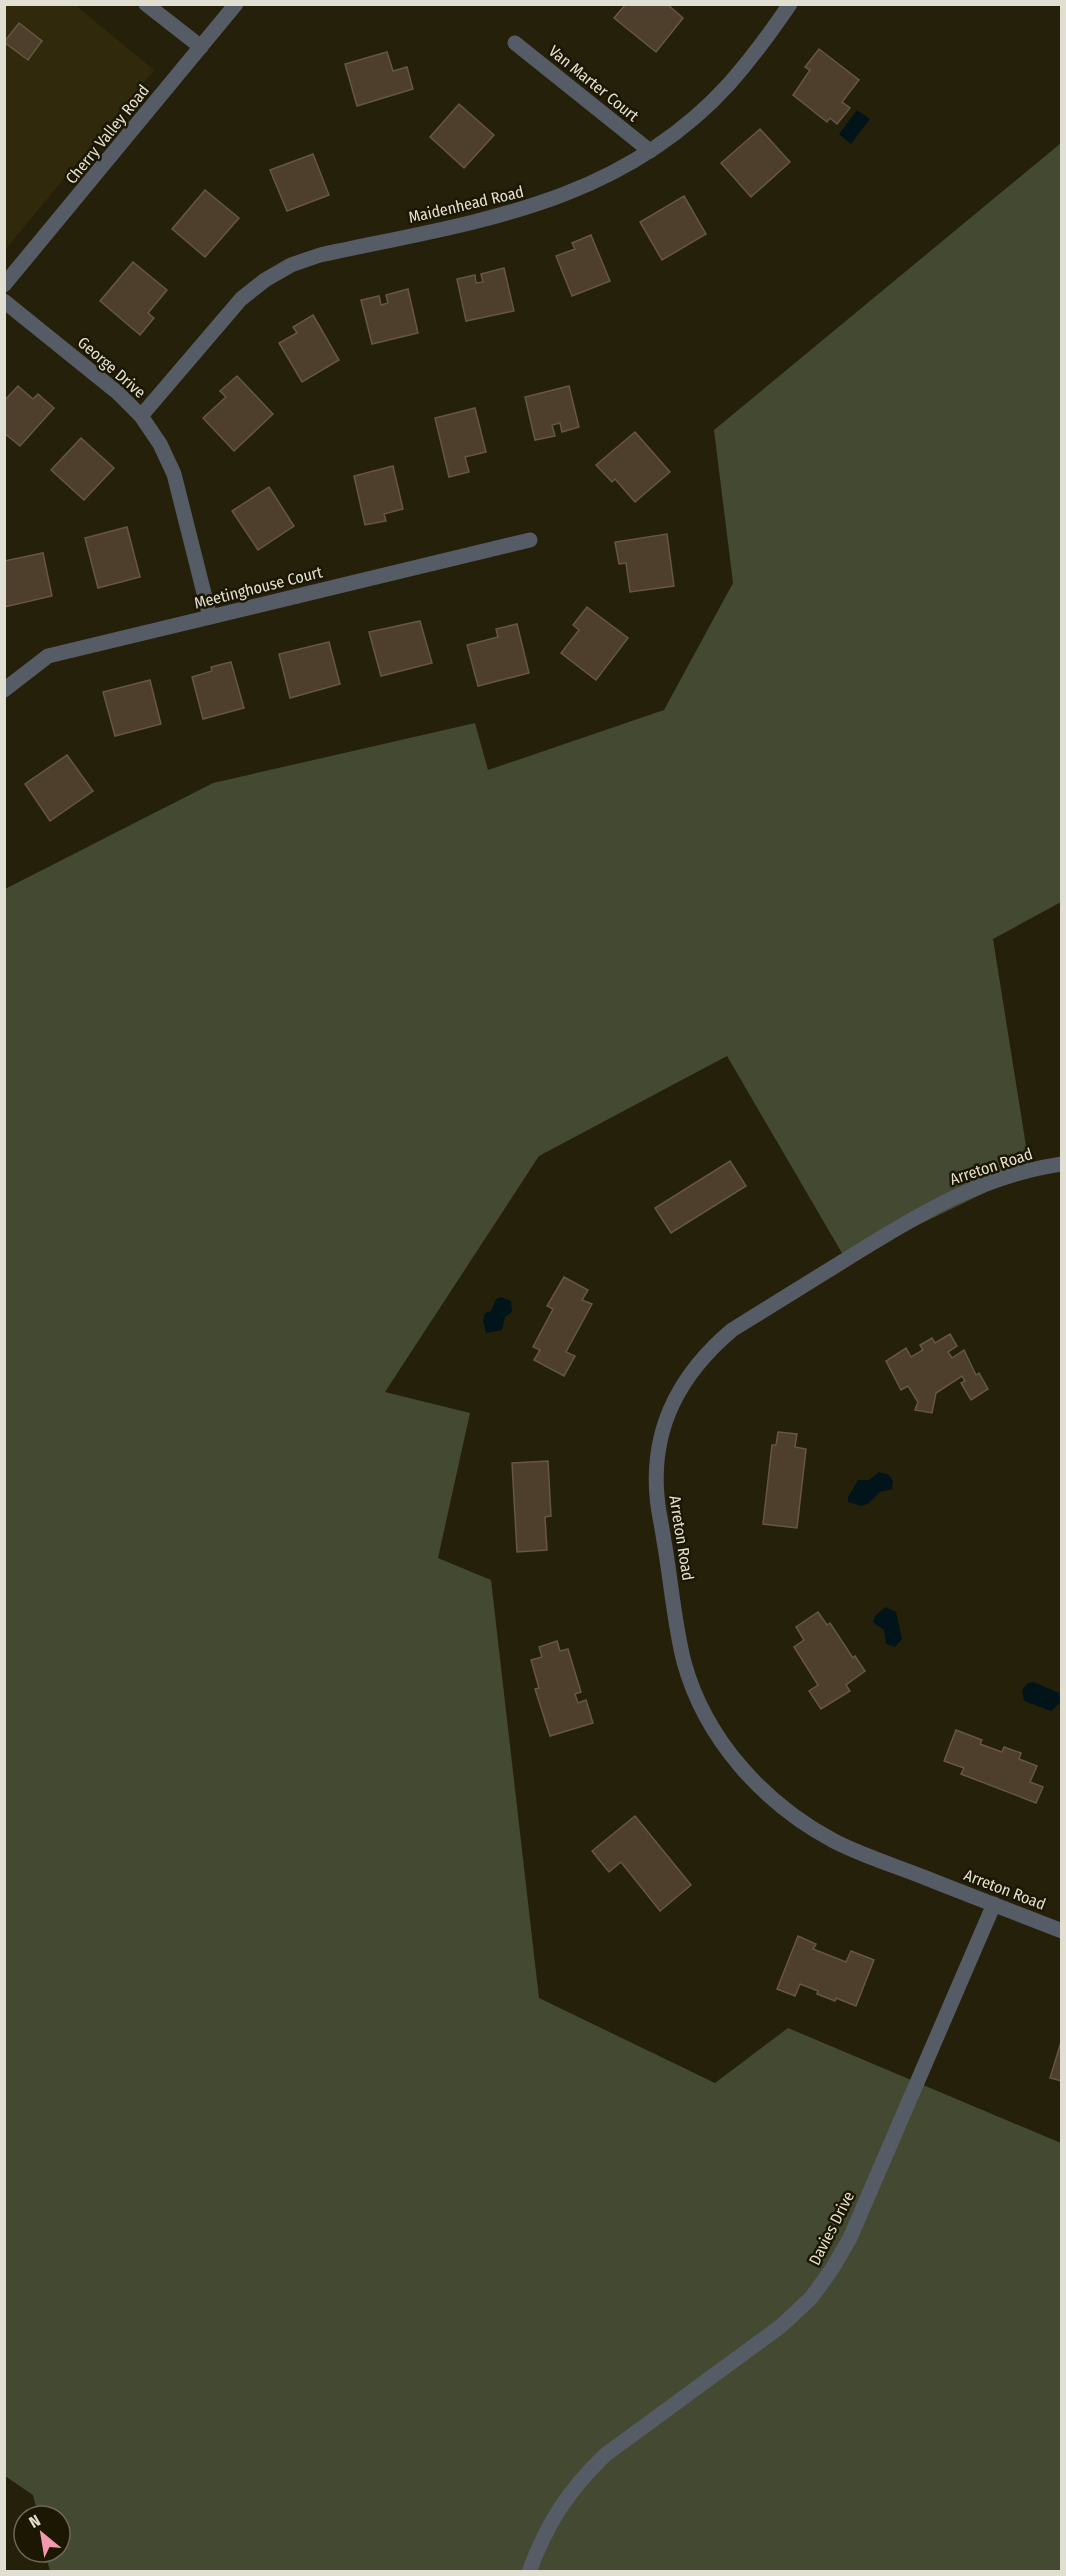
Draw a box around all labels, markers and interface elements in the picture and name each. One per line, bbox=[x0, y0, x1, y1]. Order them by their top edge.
street label: Van Marter Court bbox=[545, 41, 643, 126]
street label: Cherry Valley Road bbox=[62, 81, 153, 188]
street label: Maidenhead Road bbox=[407, 182, 526, 227]
street label: George Drive bbox=[74, 333, 150, 402]
street label: Meetinghouse Court bbox=[192, 562, 325, 613]
street label: Arreton Road bbox=[947, 1144, 1035, 1189]
street label: Arreton Road bbox=[665, 1494, 698, 1582]
street label: Arreton Road bbox=[961, 1865, 1048, 1914]
street label: Davies Drive bbox=[805, 2188, 858, 2268]
north arrow bbox=[12, 2504, 72, 2564]
text: N bbox=[26, 2511, 44, 2532]

